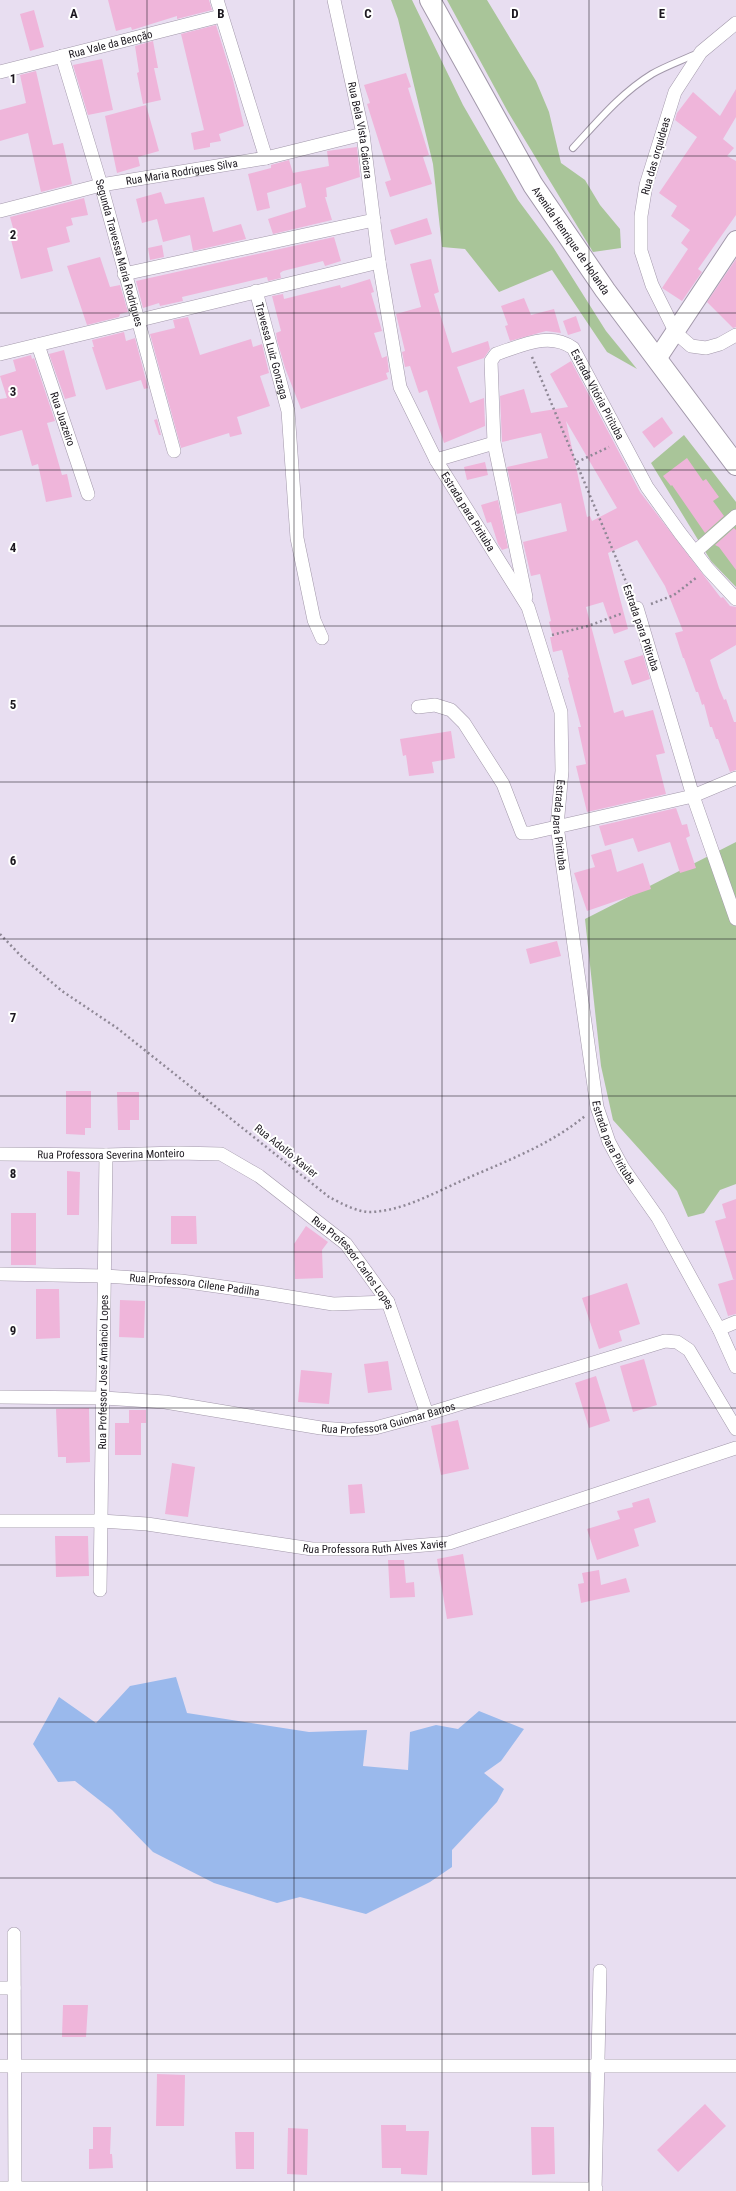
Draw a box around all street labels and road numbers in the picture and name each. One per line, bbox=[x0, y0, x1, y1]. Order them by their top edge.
street label: Rua Vale da Benção bbox=[67, 27, 154, 61]
street label: Rua Bela Vista Caicara bbox=[345, 81, 375, 179]
street label: Rua das orquideas bbox=[639, 116, 673, 196]
street label: Rua Maria Rodrigues Silva bbox=[125, 156, 239, 187]
street label: Segunda Travessa Maria Rodrigues bbox=[93, 177, 146, 328]
street label: Avenida Henrique de Holanda bbox=[529, 184, 613, 297]
street label: Travessa Luiz Gonzaga bbox=[253, 301, 291, 401]
street label: Estrada Vitória Pirituba bbox=[568, 347, 627, 442]
street label: Rua Juazeiro bbox=[48, 390, 78, 448]
street label: Estrada para Pirituba bbox=[439, 469, 498, 554]
street label: Estrada para Pitiruba bbox=[620, 583, 662, 673]
street label: Estrada para Pirituba bbox=[551, 779, 570, 871]
street label: Estrada para Pirituba bbox=[590, 1100, 639, 1187]
street label: Rua Adolfo Xavier bbox=[252, 1122, 321, 1181]
street label: Rua Professora Severina Monteiro bbox=[37, 1146, 185, 1162]
street label: Rua Professor Carlos Lopes bbox=[309, 1213, 397, 1311]
street label: Rua Professora Cilene Padilha bbox=[129, 1271, 260, 1299]
street label: Rua Professor José Amâncio Lopes bbox=[95, 1295, 111, 1449]
street label: Rua Professora Guiomar Barros bbox=[321, 1399, 457, 1437]
street label: Rua Professora Ruth Alves Xavier bbox=[302, 1537, 448, 1556]

